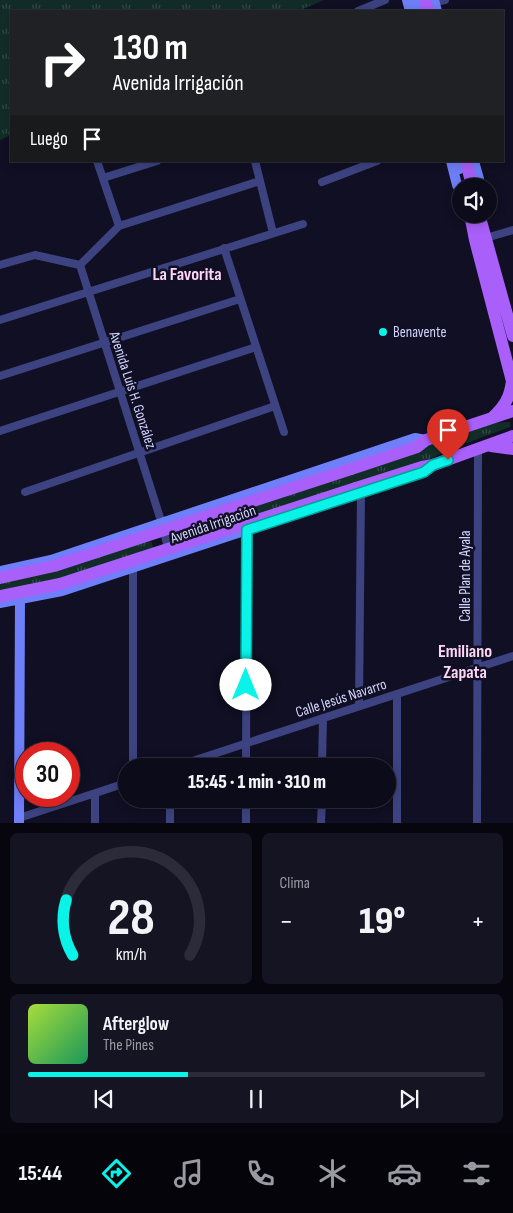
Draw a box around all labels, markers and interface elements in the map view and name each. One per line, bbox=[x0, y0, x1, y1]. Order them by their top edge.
text: 130 m bbox=[113, 27, 188, 70]
icon: right bbox=[30, 30, 95, 95]
text: Avenida Irrigación bbox=[113, 70, 244, 97]
icon: arrive bbox=[78, 125, 106, 153]
text: Luego bbox=[30, 128, 68, 151]
map controls bbox=[452, 178, 497, 223]
button: sound bbox=[452, 178, 497, 223]
district label: La Favorita bbox=[152, 264, 222, 285]
place label: Benavente bbox=[393, 323, 447, 342]
marker: Benavente bbox=[377, 326, 389, 338]
street label: Avenida Luis H. González bbox=[104, 328, 161, 452]
pin bbox=[427, 409, 469, 460]
icon: arrive bbox=[434, 416, 462, 444]
street label: Avenida Irrigación bbox=[167, 501, 258, 548]
street label: Calle Plan de Ayala bbox=[456, 530, 475, 622]
district label: Emiliano Zapata bbox=[438, 641, 492, 683]
position arrow bbox=[219, 658, 271, 710]
street label: Calle Jesús Navarro bbox=[293, 675, 389, 722]
speed limit sign: 30 bbox=[15, 742, 80, 807]
text: 15:45 · 1 min · 310 m bbox=[188, 771, 326, 794]
text: Clima bbox=[280, 874, 310, 893]
text: 28 bbox=[107, 887, 154, 950]
text: 19° bbox=[359, 899, 405, 944]
text: − bbox=[280, 905, 293, 938]
text: + bbox=[471, 905, 485, 938]
text: km/h bbox=[115, 944, 146, 965]
text: Afterglow bbox=[103, 1013, 169, 1036]
text: The Pines bbox=[103, 1036, 154, 1055]
icon: previous bbox=[90, 1085, 118, 1113]
icon: pause bbox=[242, 1085, 270, 1113]
icon: next bbox=[395, 1085, 423, 1113]
icon: directions bbox=[99, 1156, 134, 1191]
icon: music bbox=[171, 1156, 206, 1191]
icon: phone bbox=[243, 1156, 278, 1191]
icon: climate bbox=[315, 1156, 350, 1191]
icon: car bbox=[387, 1156, 422, 1191]
icon: filters bbox=[459, 1156, 494, 1191]
text: 15:44 bbox=[19, 1160, 62, 1187]

